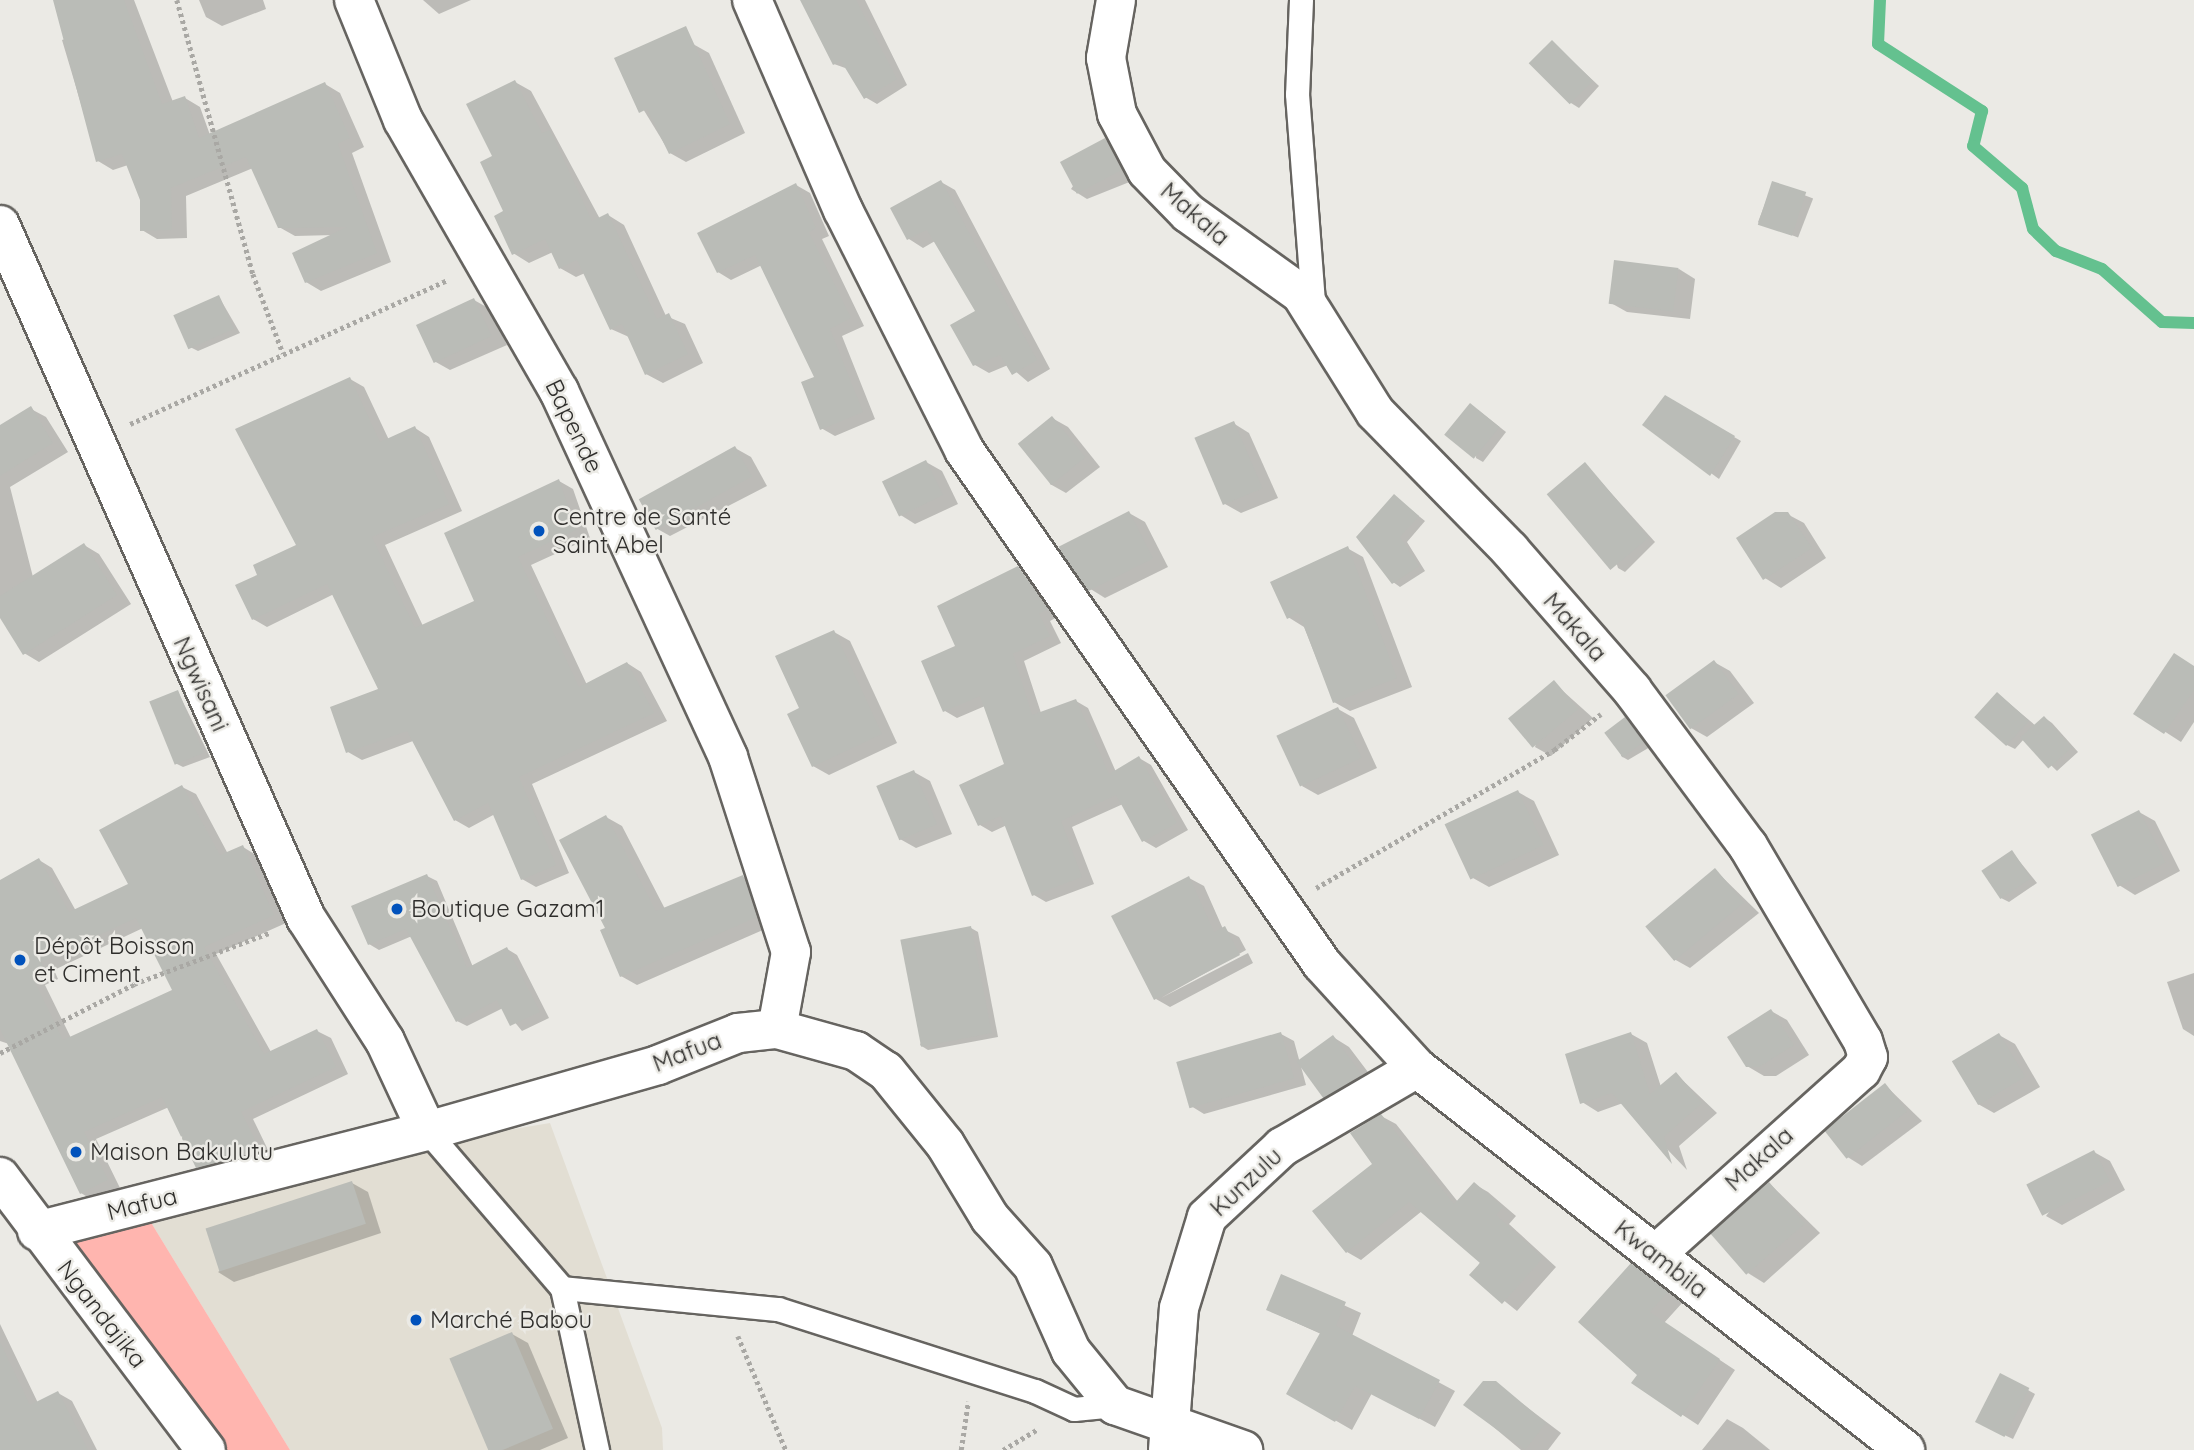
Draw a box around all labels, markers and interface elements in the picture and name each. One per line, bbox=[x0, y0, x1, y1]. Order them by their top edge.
street label: Makala bbox=[1155, 176, 1235, 252]
street label: Bapende bbox=[539, 375, 609, 477]
place label: Centre de Santé Saint Abel bbox=[553, 503, 731, 559]
marker: Centre de Santé Saint Abel bbox=[531, 523, 547, 539]
street label: Makala bbox=[1537, 587, 1613, 667]
street label: Ngwisani bbox=[167, 632, 235, 736]
place label: Boutique Gazam1 bbox=[411, 895, 605, 923]
marker: Boutique Gazam1 bbox=[389, 901, 405, 917]
place label: Dépôt Boisson et Ciment bbox=[34, 932, 195, 988]
marker: Dépôt Boisson et Ciment bbox=[12, 952, 28, 968]
street label: Mafua bbox=[649, 1026, 725, 1078]
street label: Makala bbox=[1719, 1121, 1799, 1197]
place label: Maison Bakulutu bbox=[90, 1138, 273, 1166]
street label: Kunzulu bbox=[1204, 1142, 1288, 1222]
marker: Maison Bakulutu bbox=[68, 1144, 84, 1160]
street label: Mafua bbox=[104, 1181, 180, 1227]
street label: Kwambila bbox=[1609, 1214, 1713, 1304]
street label: Ngandajika bbox=[51, 1254, 153, 1374]
place label: Marché Babou bbox=[430, 1306, 592, 1334]
marker: Marché Babou bbox=[408, 1312, 424, 1328]

